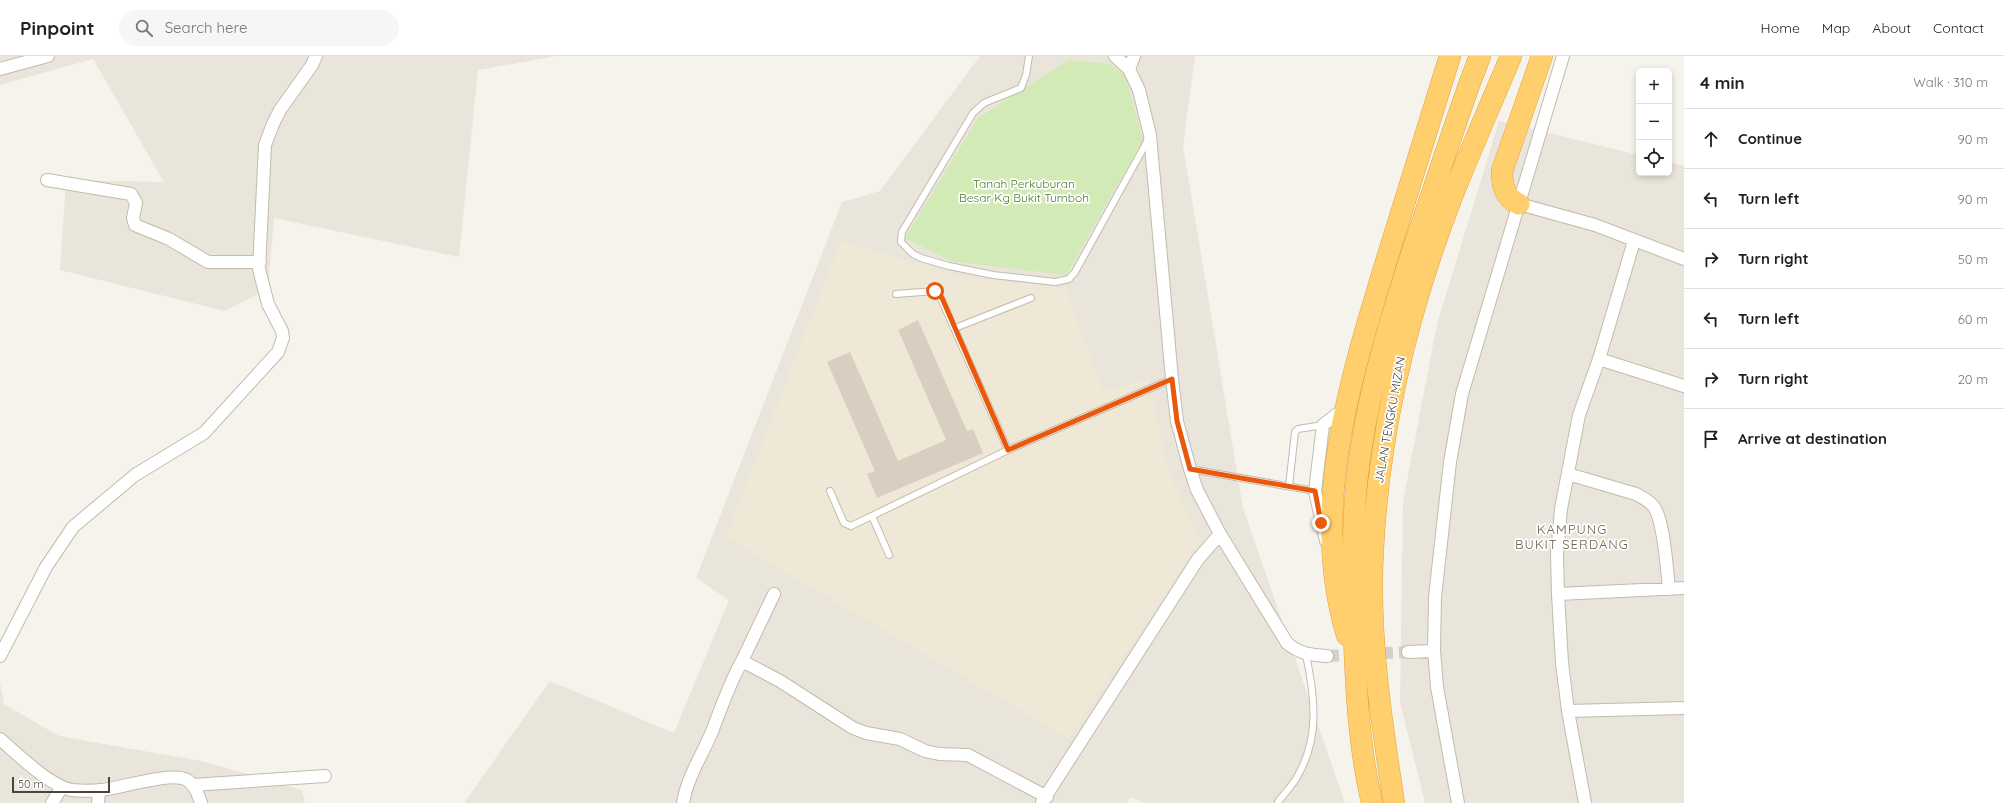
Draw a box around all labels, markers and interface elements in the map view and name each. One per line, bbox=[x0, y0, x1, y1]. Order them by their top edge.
search box bbox=[119, 10, 399, 46]
text: Pinpoint bbox=[20, 16, 95, 40]
icon: search bbox=[133, 17, 155, 39]
text: Search here bbox=[165, 18, 247, 37]
text: Home bbox=[1761, 19, 1800, 37]
text: Map bbox=[1822, 19, 1850, 37]
text: About bbox=[1872, 19, 1911, 37]
text: Contact bbox=[1933, 19, 1984, 37]
map controls bbox=[1636, 68, 1672, 176]
button: + bbox=[1636, 68, 1672, 104]
text: 4 min bbox=[1700, 72, 1745, 93]
text: Walk · 310 m bbox=[1913, 74, 1988, 90]
button: − bbox=[1636, 104, 1672, 140]
icon: ahead bbox=[1700, 128, 1722, 150]
text: Continue bbox=[1738, 129, 1802, 148]
text: 90 m bbox=[1958, 131, 1988, 147]
button: locate bbox=[1636, 140, 1672, 176]
park label: Tanah Perkuburan Besar Kg Bukit Tumboh bbox=[959, 176, 1089, 205]
icon: left bbox=[1700, 188, 1722, 210]
text: Turn left bbox=[1738, 189, 1800, 208]
text: 90 m bbox=[1958, 191, 1988, 207]
icon: right bbox=[1700, 248, 1722, 270]
text: Turn right bbox=[1738, 249, 1809, 268]
text: 50 m bbox=[1958, 251, 1988, 267]
route start bbox=[926, 282, 944, 300]
icon: left bbox=[1700, 308, 1722, 330]
text: Turn left bbox=[1738, 309, 1800, 328]
text: 60 m bbox=[1958, 311, 1988, 327]
street label: JALAN TENGKU MIZAN bbox=[1371, 355, 1408, 485]
icon: right bbox=[1700, 368, 1722, 390]
text: Turn right bbox=[1738, 369, 1809, 388]
text: 20 m bbox=[1958, 371, 1988, 387]
icon: arrive bbox=[1700, 428, 1722, 450]
text: Arrive at destination bbox=[1738, 429, 1887, 448]
route end bbox=[1312, 514, 1330, 532]
district label: KAMPUNG BUKIT SERDANG bbox=[1515, 521, 1629, 552]
scale bar bbox=[12, 775, 110, 794]
text: 50 m bbox=[18, 777, 44, 791]

